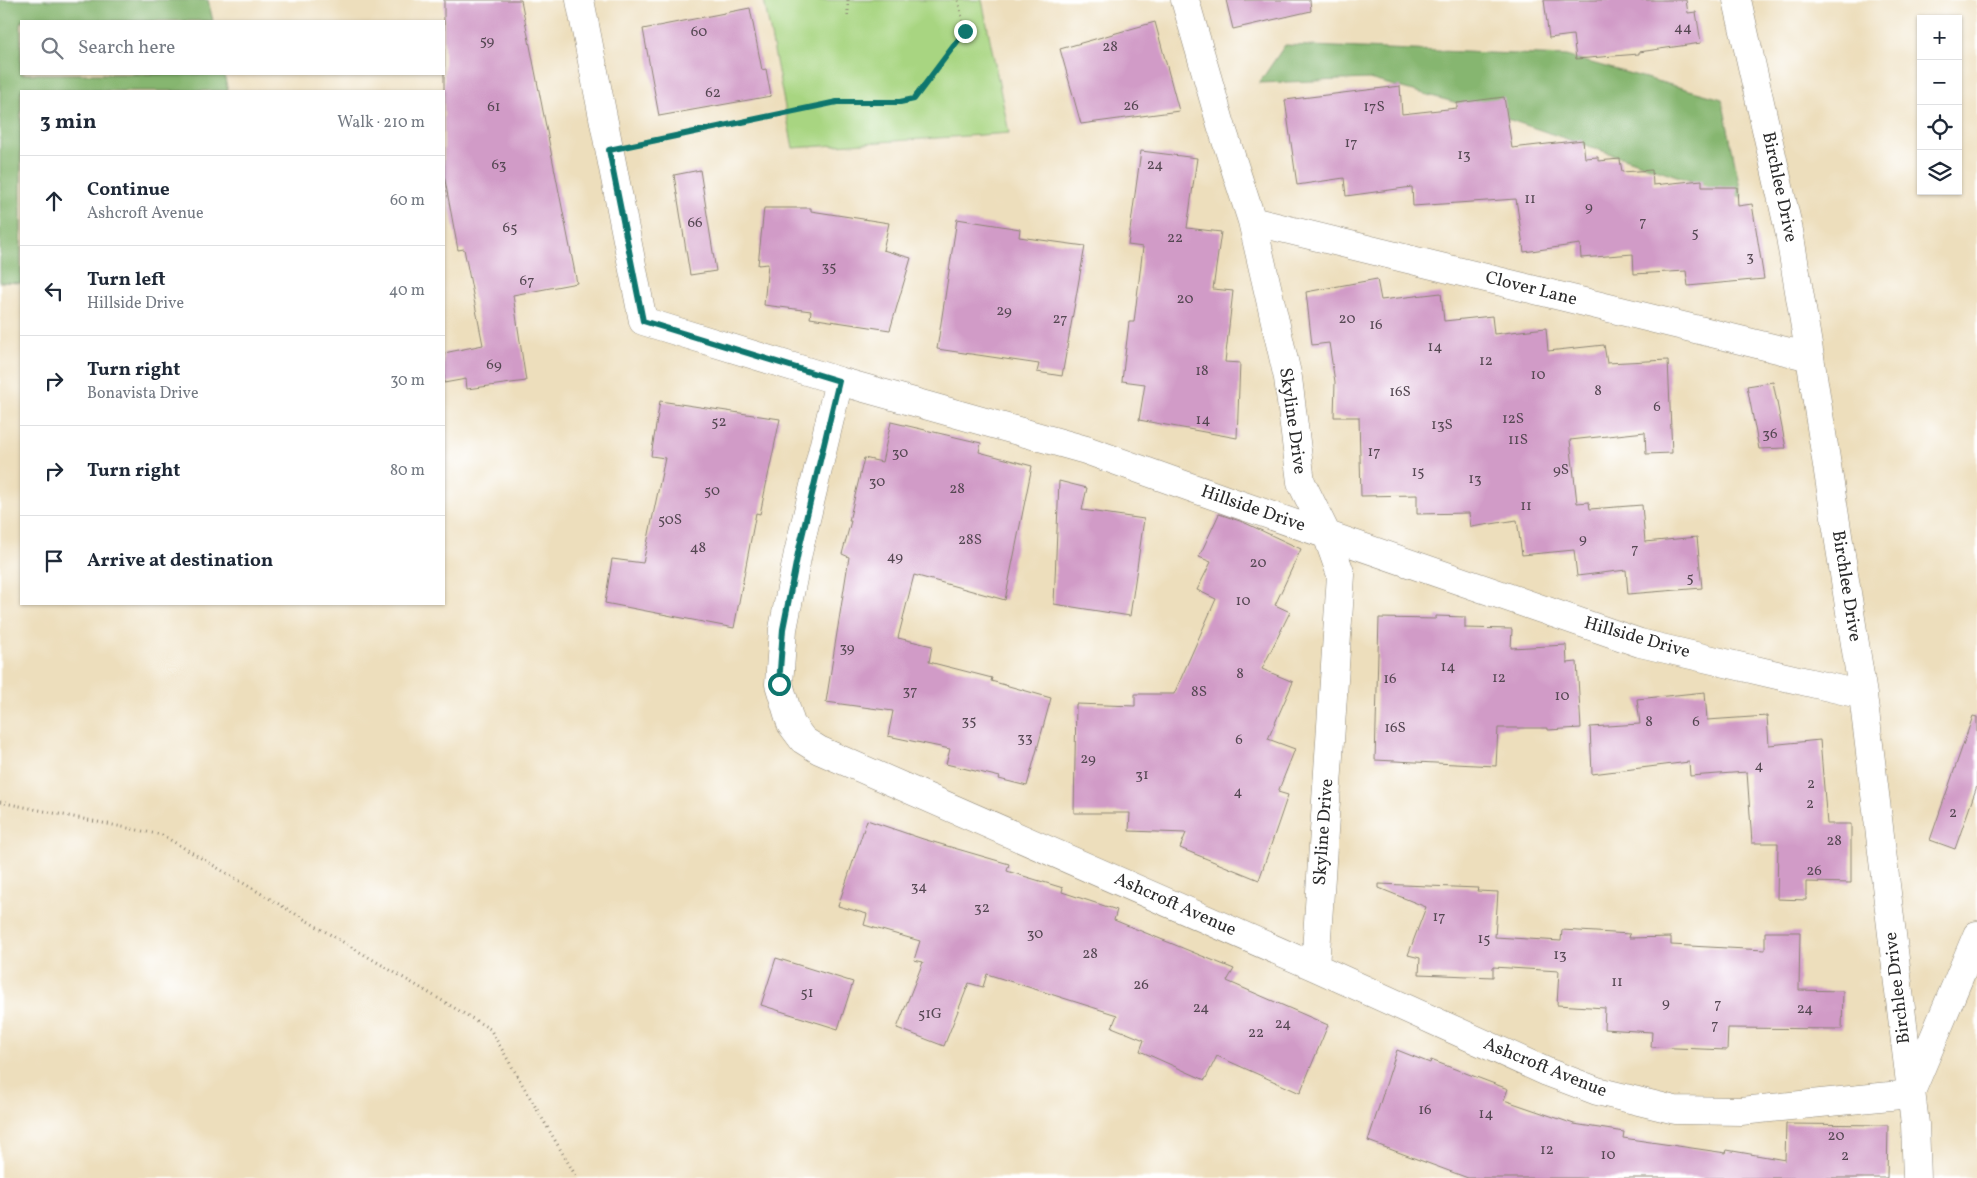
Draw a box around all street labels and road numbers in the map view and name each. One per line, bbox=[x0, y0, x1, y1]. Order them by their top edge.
street label: Birchlee Drive bbox=[1755, 129, 1803, 245]
street label: Clover Lane bbox=[1482, 266, 1580, 312]
street label: Skyline Drive bbox=[1272, 366, 1312, 476]
street label: Hillside Drive bbox=[1197, 479, 1309, 539]
street label: Birchlee Drive bbox=[1825, 528, 1867, 644]
street label: Hillside Drive bbox=[1581, 611, 1693, 665]
street label: Skyline Drive bbox=[1308, 778, 1340, 886]
street label: Ashcroft Avenue bbox=[1110, 867, 1240, 943]
street label: Birchlee Drive bbox=[1879, 931, 1917, 1045]
street label: Ashcroft Avenue bbox=[1480, 1032, 1610, 1104]

